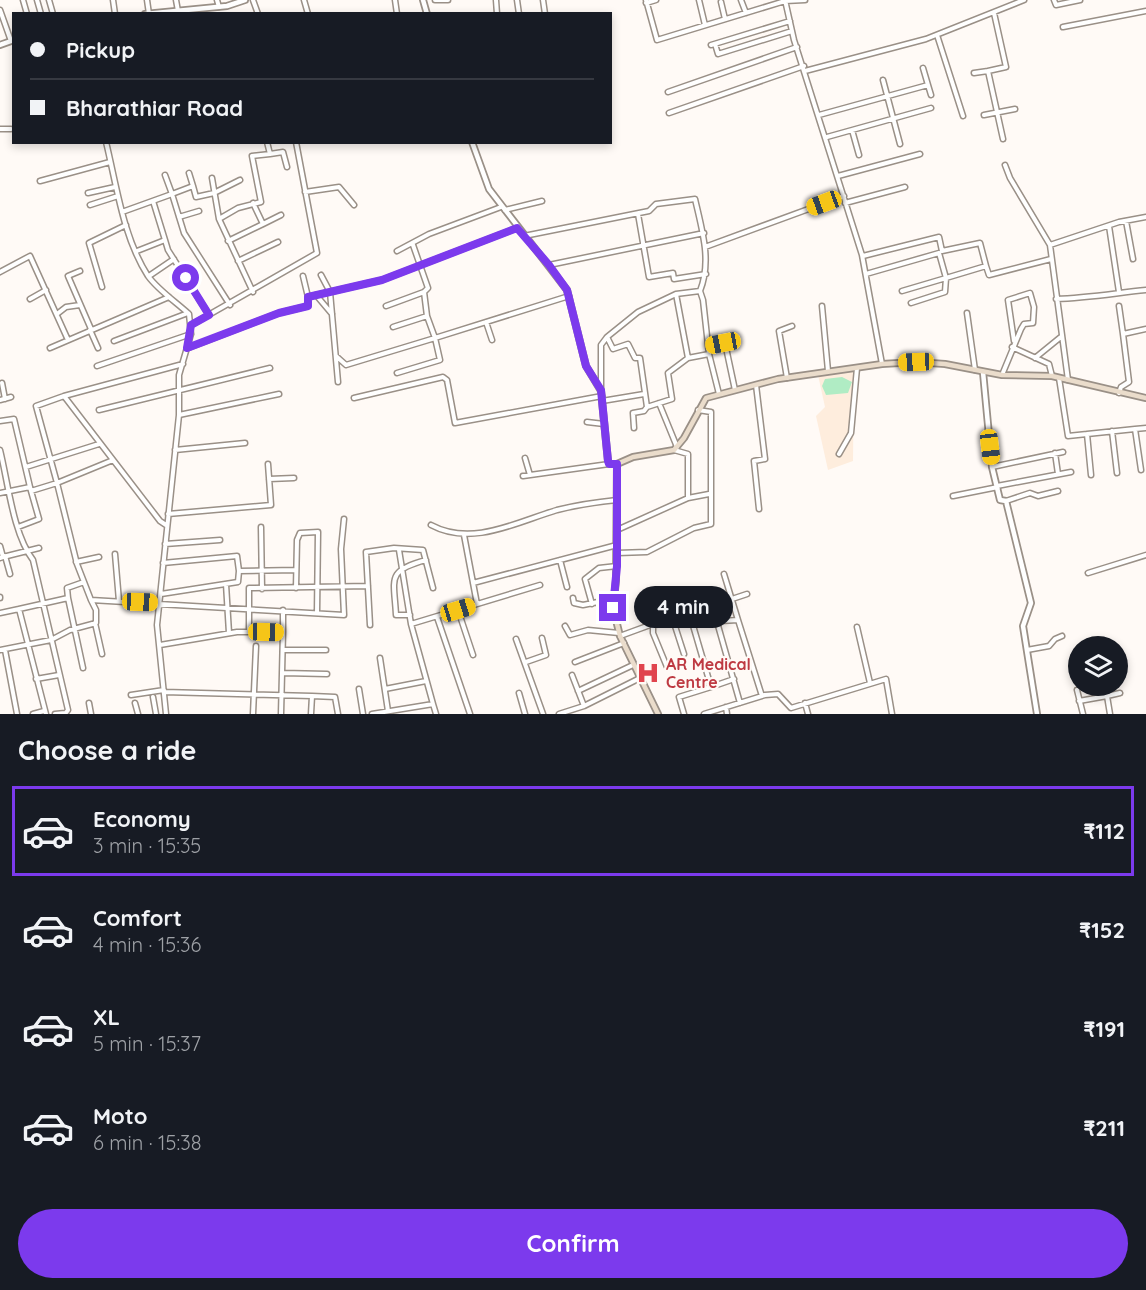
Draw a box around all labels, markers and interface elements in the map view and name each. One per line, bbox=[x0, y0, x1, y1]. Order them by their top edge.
text: Pickup bbox=[66, 36, 135, 64]
text: Bharathiar Road bbox=[66, 94, 243, 122]
car bbox=[804, 188, 844, 218]
route start bbox=[172, 264, 199, 291]
car bbox=[704, 331, 742, 355]
car bbox=[898, 352, 934, 372]
car bbox=[979, 428, 1001, 466]
callout: 4 min bbox=[634, 587, 733, 629]
car bbox=[122, 592, 158, 612]
route end bbox=[599, 594, 626, 621]
text: 4 min bbox=[657, 594, 710, 619]
car bbox=[438, 596, 478, 624]
car bbox=[248, 623, 284, 641]
map controls bbox=[1068, 636, 1128, 696]
button: layers bbox=[1068, 636, 1128, 696]
place label: AR Medical Centre bbox=[666, 654, 751, 692]
hospital icon: AR Medical Centre bbox=[635, 660, 661, 686]
text: Choose a ride bbox=[18, 733, 196, 767]
icon: car bbox=[21, 804, 75, 858]
text: Economy bbox=[93, 805, 191, 833]
text: ₹112 bbox=[1083, 817, 1125, 845]
text: 3 min · 15:35 bbox=[93, 833, 201, 858]
icon: car bbox=[21, 903, 75, 957]
text: Comfort bbox=[93, 904, 182, 932]
text: ₹152 bbox=[1079, 916, 1125, 944]
text: 4 min · 15:36 bbox=[93, 932, 201, 957]
icon: car bbox=[21, 1002, 75, 1056]
text: XL bbox=[93, 1003, 120, 1031]
text: ₹191 bbox=[1083, 1015, 1125, 1043]
text: 5 min · 15:37 bbox=[93, 1031, 201, 1056]
icon: car bbox=[21, 1101, 75, 1155]
text: Moto bbox=[93, 1102, 147, 1130]
text: ₹211 bbox=[1083, 1114, 1125, 1142]
text: 6 min · 15:38 bbox=[93, 1130, 201, 1155]
button: Confirm bbox=[18, 1209, 1128, 1278]

